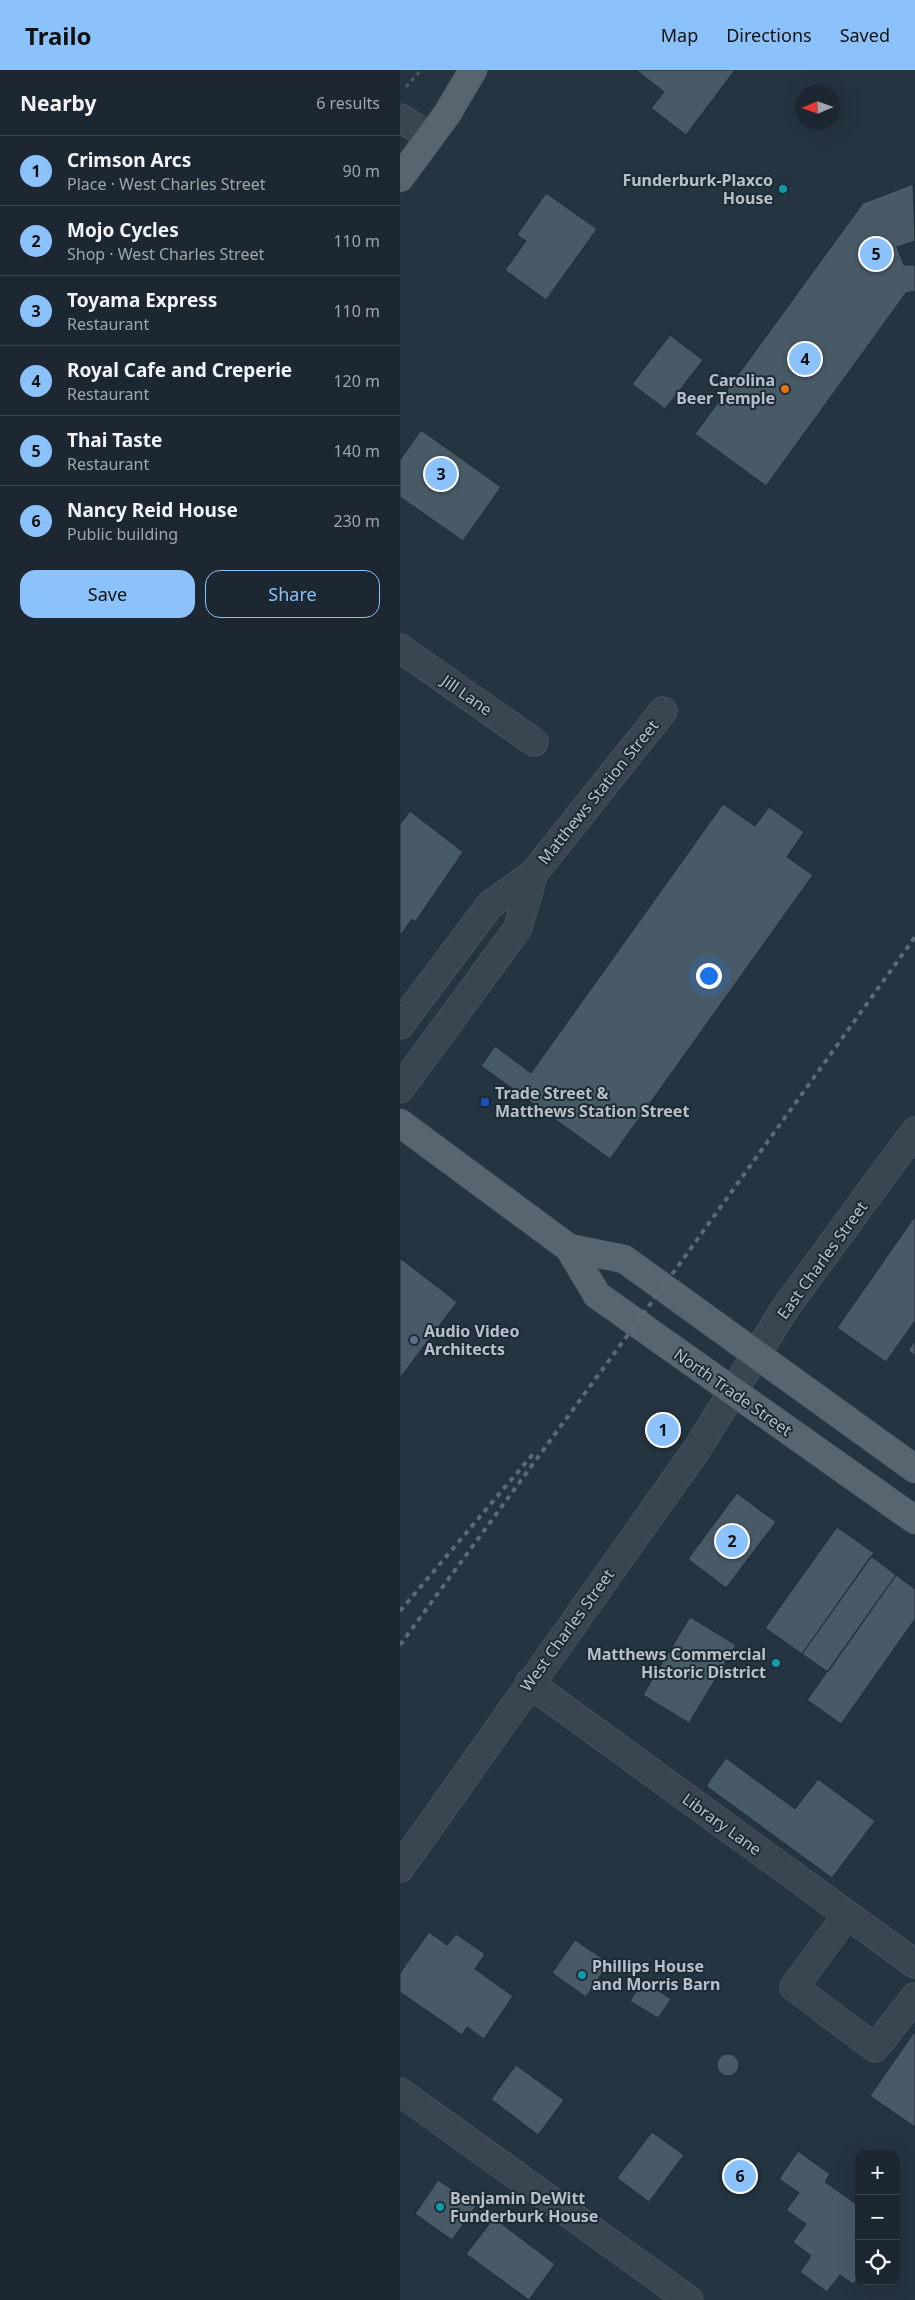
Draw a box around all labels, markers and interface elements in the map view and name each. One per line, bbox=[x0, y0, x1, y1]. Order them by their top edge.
text: Trailo bbox=[25, 19, 92, 52]
text: Map bbox=[661, 23, 698, 47]
text: Directions bbox=[726, 23, 812, 47]
text: Saved bbox=[840, 23, 890, 47]
north arrow bbox=[795, 85, 840, 130]
text: Nearby bbox=[20, 89, 96, 117]
text: 6 results bbox=[316, 92, 380, 114]
text: Crimson Arcs bbox=[67, 147, 191, 173]
text: 1 bbox=[31, 160, 41, 182]
text: 90 m bbox=[343, 160, 380, 182]
place label: Funderburk-Plaxco House bbox=[622, 169, 773, 209]
text: Place · West Charles Street bbox=[67, 173, 266, 195]
marker: Funderburk-Plaxco House bbox=[777, 183, 789, 195]
text: Mojo Cycles bbox=[67, 217, 179, 243]
text: 2 bbox=[31, 230, 41, 252]
text: 110 m bbox=[333, 230, 380, 252]
pin: 5 bbox=[860, 235, 892, 273]
text: Shop · West Charles Street bbox=[67, 243, 264, 265]
text: Toyama Express bbox=[67, 287, 217, 313]
text: 3 bbox=[31, 300, 41, 322]
text: 110 m bbox=[333, 300, 380, 322]
text: Restaurant bbox=[67, 313, 149, 335]
pin: 4 bbox=[789, 340, 821, 378]
text: Royal Cafe and Creperie bbox=[67, 357, 292, 383]
place label: Carolina Beer Temple bbox=[676, 369, 775, 409]
text: 4 bbox=[31, 370, 41, 392]
text: 120 m bbox=[333, 370, 380, 392]
text: Restaurant bbox=[67, 383, 149, 405]
marker: Carolina Beer Temple bbox=[779, 383, 791, 395]
text: Thai Taste bbox=[67, 427, 162, 453]
text: 5 bbox=[31, 440, 41, 462]
text: 140 m bbox=[333, 440, 380, 462]
text: Restaurant bbox=[67, 453, 149, 475]
pin: 3 bbox=[425, 455, 457, 493]
text: Nancy Reid House bbox=[67, 497, 238, 523]
text: 6 bbox=[31, 510, 41, 532]
text: 230 m bbox=[333, 510, 380, 532]
text: Public building bbox=[67, 523, 178, 545]
button: Save bbox=[20, 570, 195, 618]
button: Share bbox=[205, 570, 380, 618]
street label: Jill Lane bbox=[436, 668, 497, 720]
street label: Matthews Station Street bbox=[533, 715, 663, 869]
your location bbox=[696, 963, 722, 989]
place label: Trade Street & Matthews Station Street bbox=[495, 1082, 689, 1122]
marker: Trade Street & Matthews Station Street bbox=[479, 1096, 491, 1108]
street label: East Charles Street bbox=[772, 1196, 872, 1323]
place label: Audio Video Architects bbox=[424, 1320, 519, 1360]
marker: Audio Video Architects bbox=[408, 1334, 420, 1346]
street label: North Trade Street bbox=[670, 1343, 797, 1441]
pin: 1 bbox=[647, 1411, 679, 1449]
pin: 2 bbox=[716, 1522, 748, 1560]
street label: West Charles Street bbox=[515, 1564, 619, 1696]
place label: Matthews Commercial Historic District bbox=[587, 1643, 766, 1683]
marker: Matthews Commercial Historic District bbox=[770, 1657, 782, 1669]
street label: Library Lane bbox=[678, 1788, 766, 1860]
place label: Phillips House and Morris Barn bbox=[592, 1955, 720, 1995]
marker: Phillips House and Morris Barn bbox=[576, 1969, 588, 1981]
map controls bbox=[855, 2150, 900, 2285]
button: + bbox=[855, 2150, 900, 2195]
pin: 6 bbox=[724, 2157, 756, 2195]
place label: Benjamin DeWitt Funderburk House bbox=[450, 2187, 598, 2227]
button: − bbox=[855, 2195, 900, 2240]
marker: Benjamin DeWitt Funderburk House bbox=[434, 2201, 446, 2213]
button: locate bbox=[855, 2240, 900, 2285]

